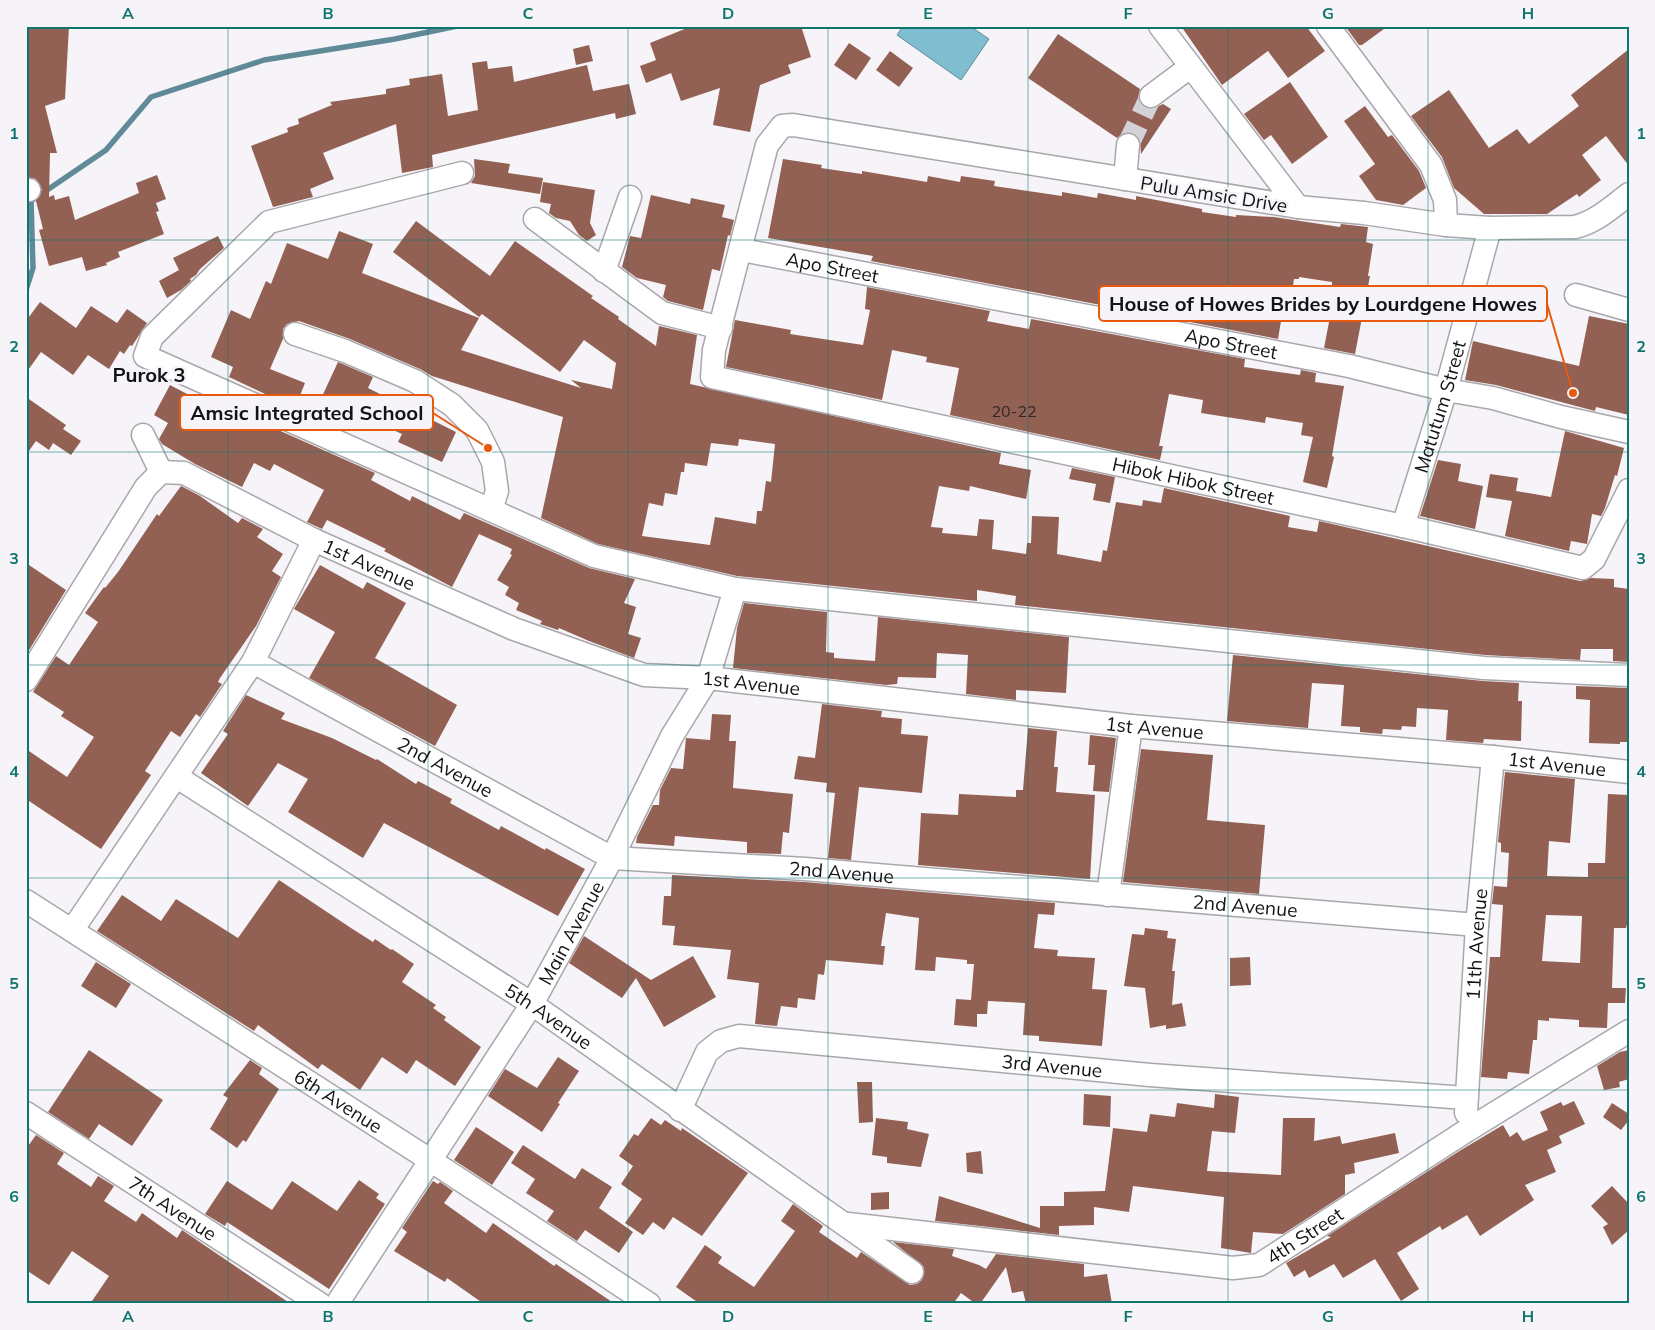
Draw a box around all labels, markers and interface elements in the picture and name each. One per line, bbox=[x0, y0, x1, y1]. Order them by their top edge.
text: A bbox=[122, 3, 134, 23]
text: B bbox=[322, 3, 334, 23]
text: C bbox=[523, 3, 534, 23]
text: D bbox=[722, 3, 734, 23]
text: E bbox=[923, 3, 933, 23]
text: F bbox=[1123, 3, 1133, 23]
text: G bbox=[1322, 3, 1334, 23]
text: H bbox=[1522, 3, 1534, 23]
text: 1 bbox=[9, 123, 19, 143]
text: 1 bbox=[1636, 123, 1646, 143]
street label: Pulu Amsic Drive bbox=[1139, 171, 1289, 217]
street label: Apo Street bbox=[784, 247, 881, 288]
callout: House of Howes Brides by Lourdgene Howes bbox=[1099, 286, 1547, 321]
text: House of Howes Brides by Lourdgene Howes bbox=[1109, 291, 1537, 316]
street label: Apo Street bbox=[1183, 323, 1280, 364]
text: 2 bbox=[9, 336, 19, 356]
text: 2 bbox=[1636, 336, 1646, 356]
street label: Matutum Street bbox=[1409, 337, 1471, 476]
district label: Purok 3 bbox=[112, 362, 186, 387]
callout: Amsic Integrated School bbox=[180, 395, 433, 430]
text: Amsic Integrated School bbox=[191, 400, 423, 425]
house number: 20-22 bbox=[991, 401, 1037, 421]
street label: Hibok Hibok Street bbox=[1110, 452, 1277, 510]
street label: 1st Avenue bbox=[319, 533, 419, 596]
text: 3 bbox=[9, 548, 19, 568]
text: 3 bbox=[1636, 548, 1646, 568]
street label: 1st Avenue bbox=[702, 666, 801, 700]
street label: 1st Avenue bbox=[1104, 711, 1205, 744]
street label: 2nd Avenue bbox=[393, 731, 497, 803]
street label: 1st Avenue bbox=[1507, 747, 1607, 781]
text: 4 bbox=[9, 761, 19, 781]
text: 4 bbox=[1636, 761, 1646, 781]
street label: 2nd Avenue bbox=[788, 856, 895, 888]
street label: Main Avenue bbox=[533, 877, 609, 989]
street label: 11th Avenue bbox=[1461, 887, 1492, 1001]
street label: 2nd Avenue bbox=[1192, 889, 1299, 922]
text: 5 bbox=[9, 973, 19, 993]
text: 5 bbox=[1636, 973, 1646, 993]
street label: 5th Avenue bbox=[501, 978, 597, 1055]
street label: 3rd Avenue bbox=[1001, 1049, 1103, 1082]
street label: 6th Avenue bbox=[290, 1064, 387, 1138]
street label: 7th Avenue bbox=[124, 1171, 221, 1246]
text: 6 bbox=[9, 1186, 19, 1206]
text: 6 bbox=[1636, 1186, 1646, 1206]
street label: 4th Street bbox=[1262, 1202, 1348, 1269]
text: A bbox=[122, 1306, 134, 1326]
text: B bbox=[322, 1306, 334, 1326]
text: C bbox=[523, 1306, 534, 1326]
text: D bbox=[722, 1306, 734, 1326]
text: E bbox=[923, 1306, 933, 1326]
text: F bbox=[1123, 1306, 1133, 1326]
text: G bbox=[1322, 1306, 1334, 1326]
text: H bbox=[1522, 1306, 1534, 1326]

